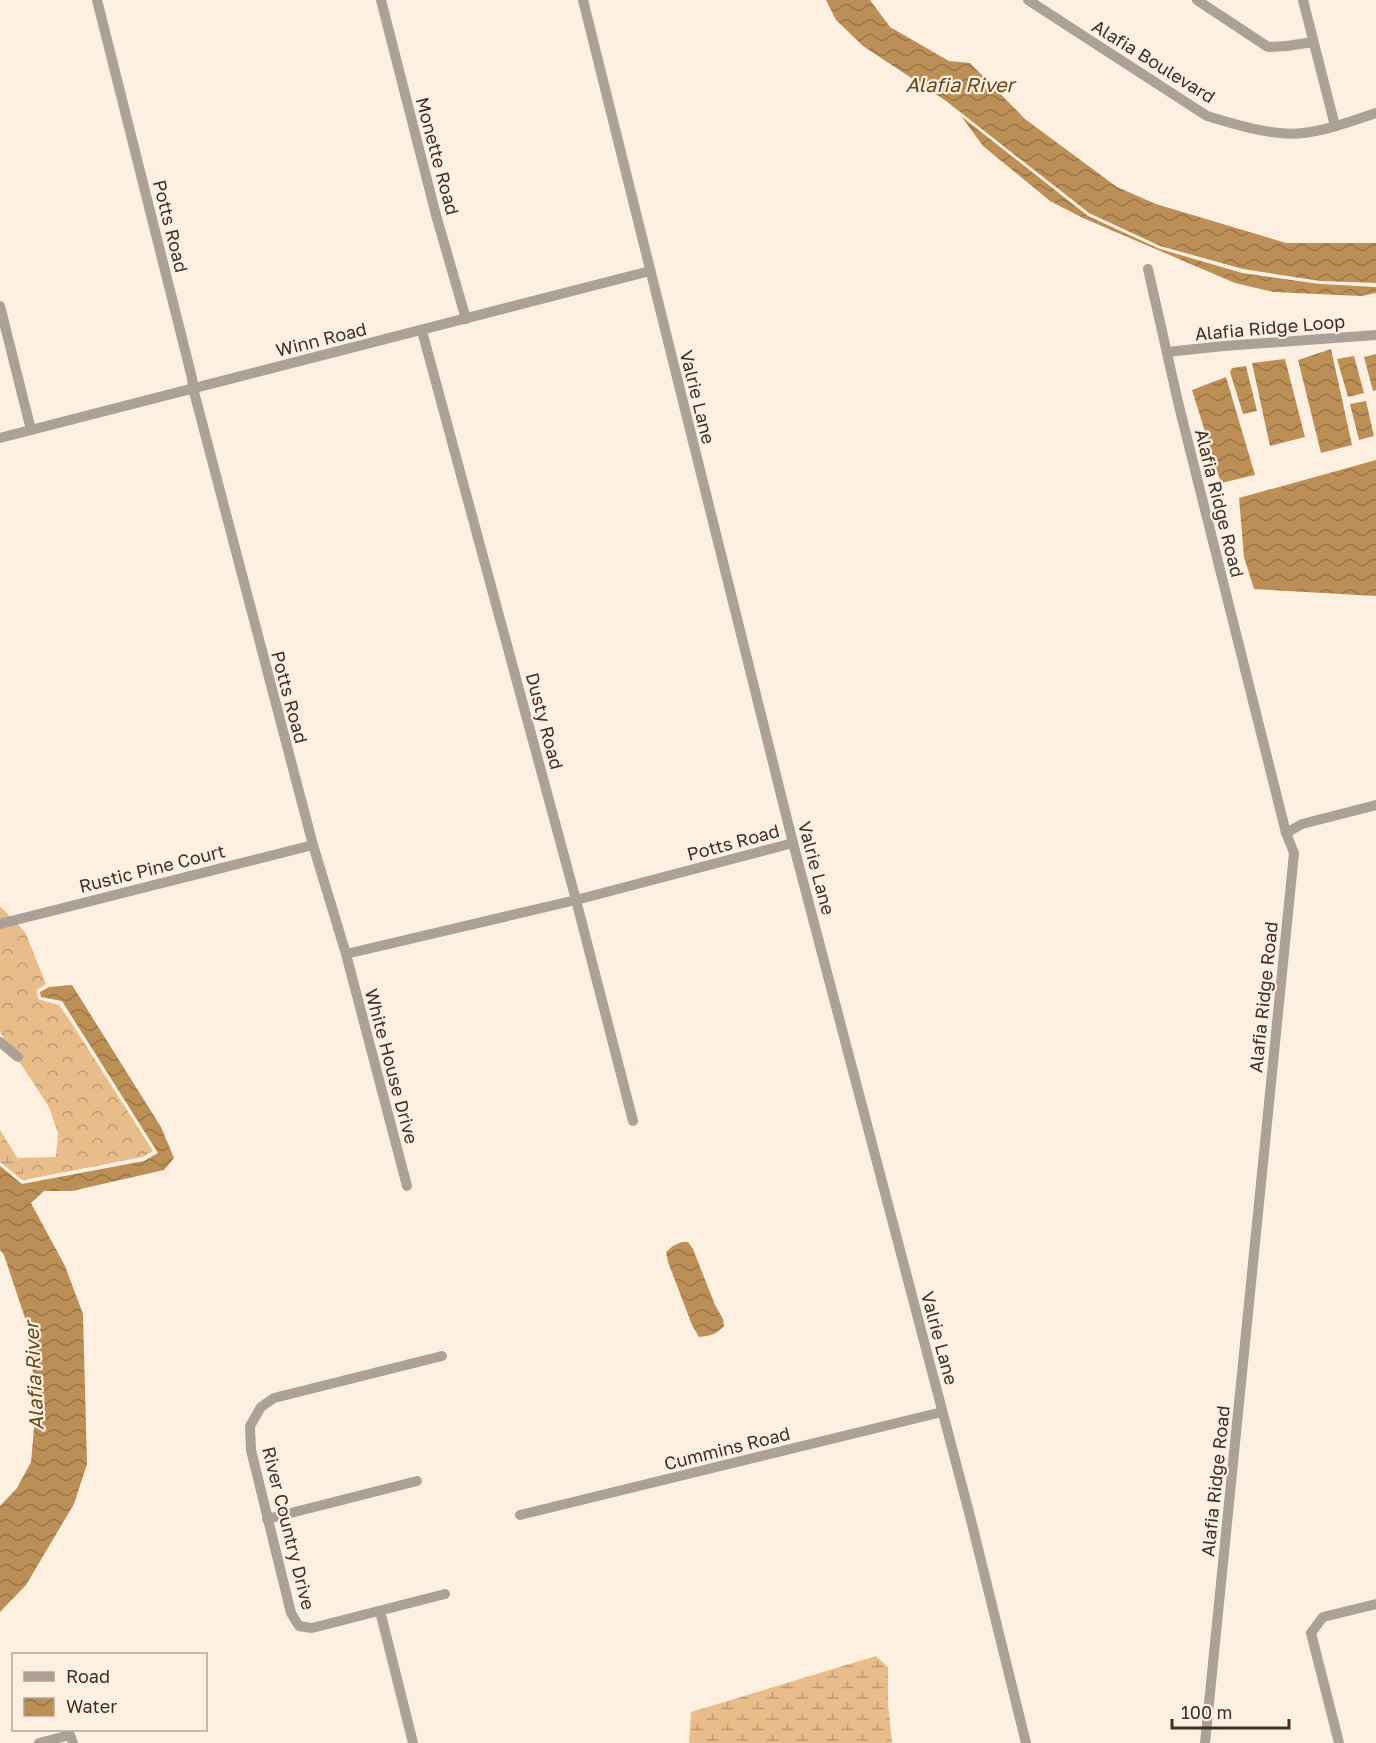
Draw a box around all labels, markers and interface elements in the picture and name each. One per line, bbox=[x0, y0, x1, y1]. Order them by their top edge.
street label: Alafia Boulevard bbox=[1088, 14, 1220, 108]
water label: Alafia River bbox=[906, 72, 1018, 96]
street label: Monette Road bbox=[412, 95, 464, 217]
street label: Potts Road bbox=[149, 177, 193, 275]
street label: Alafia Ridge Loop bbox=[1194, 309, 1346, 345]
street label: Winn Road bbox=[273, 317, 369, 361]
street label: Valrie Lane bbox=[676, 348, 720, 446]
street label: Alafia Ridge Road bbox=[1191, 427, 1249, 579]
street label: Potts Road bbox=[267, 648, 313, 746]
street label: Dusty Road bbox=[522, 670, 568, 772]
street label: Potts Road bbox=[684, 819, 782, 865]
street label: Valrie Lane bbox=[794, 819, 840, 917]
street label: Rustic Pine Court bbox=[77, 839, 227, 897]
street label: Alafia Ridge Road bbox=[1244, 920, 1282, 1074]
street label: White House Drive bbox=[361, 986, 423, 1146]
street label: Valrie Lane bbox=[917, 1289, 963, 1387]
water label: Alafia River bbox=[18, 1318, 48, 1431]
street label: Alafia Ridge Road bbox=[1196, 1404, 1234, 1558]
street label: Cummins Road bbox=[662, 1422, 792, 1474]
street label: River Country Drive bbox=[258, 1444, 320, 1612]
legend bbox=[12, 1653, 207, 1731]
text: Road bbox=[66, 1665, 110, 1687]
scale bar bbox=[1172, 1692, 1289, 1730]
text: Water bbox=[66, 1695, 117, 1717]
text: 100 m bbox=[1181, 1701, 1232, 1723]

